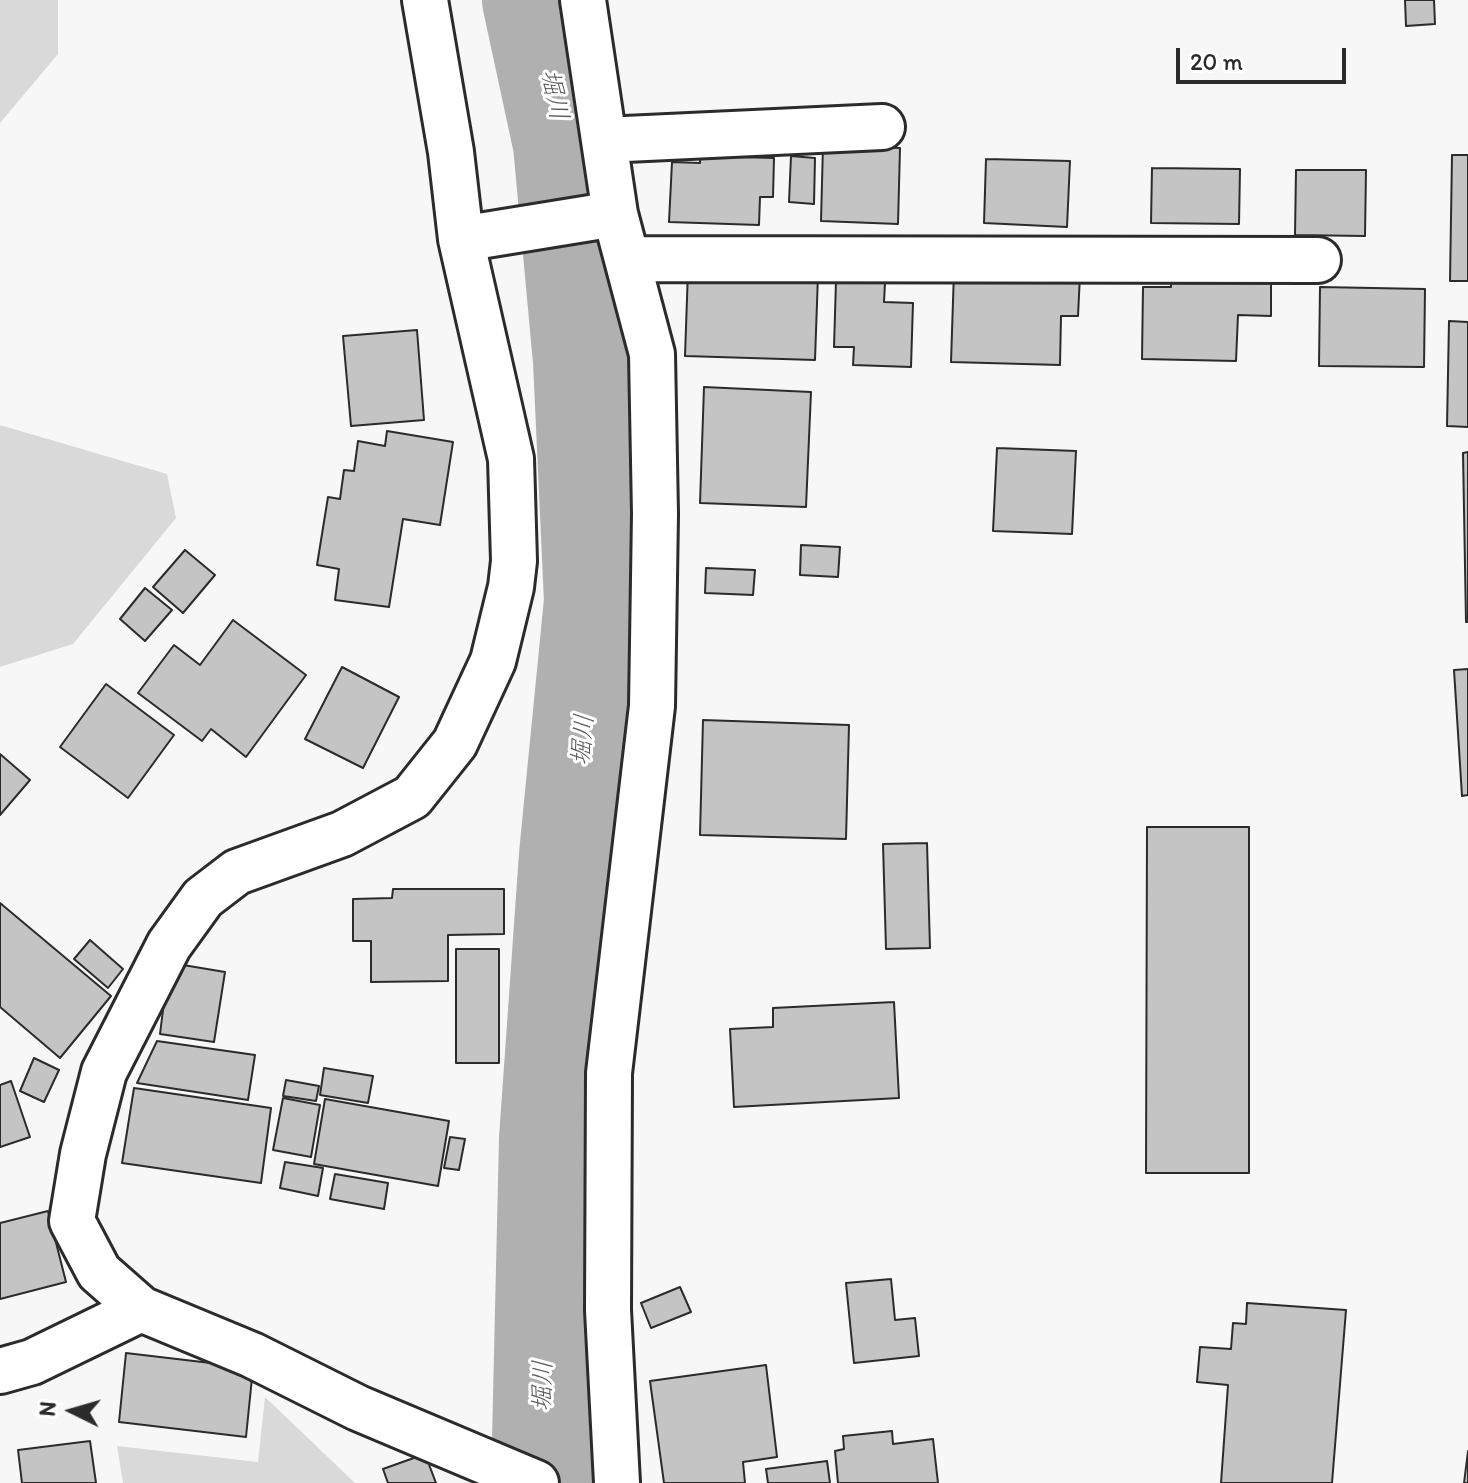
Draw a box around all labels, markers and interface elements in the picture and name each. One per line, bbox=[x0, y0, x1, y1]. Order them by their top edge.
scale bar bbox=[1180, 32, 1350, 82]
text: 20 m bbox=[1190, 47, 1243, 76]
water label: 堀川 bbox=[532, 66, 574, 124]
water label: 堀川 bbox=[566, 713, 602, 767]
water label: 堀川 bbox=[528, 1360, 560, 1412]
north arrow bbox=[32, 1371, 112, 1451]
text: N bbox=[33, 1400, 62, 1417]

